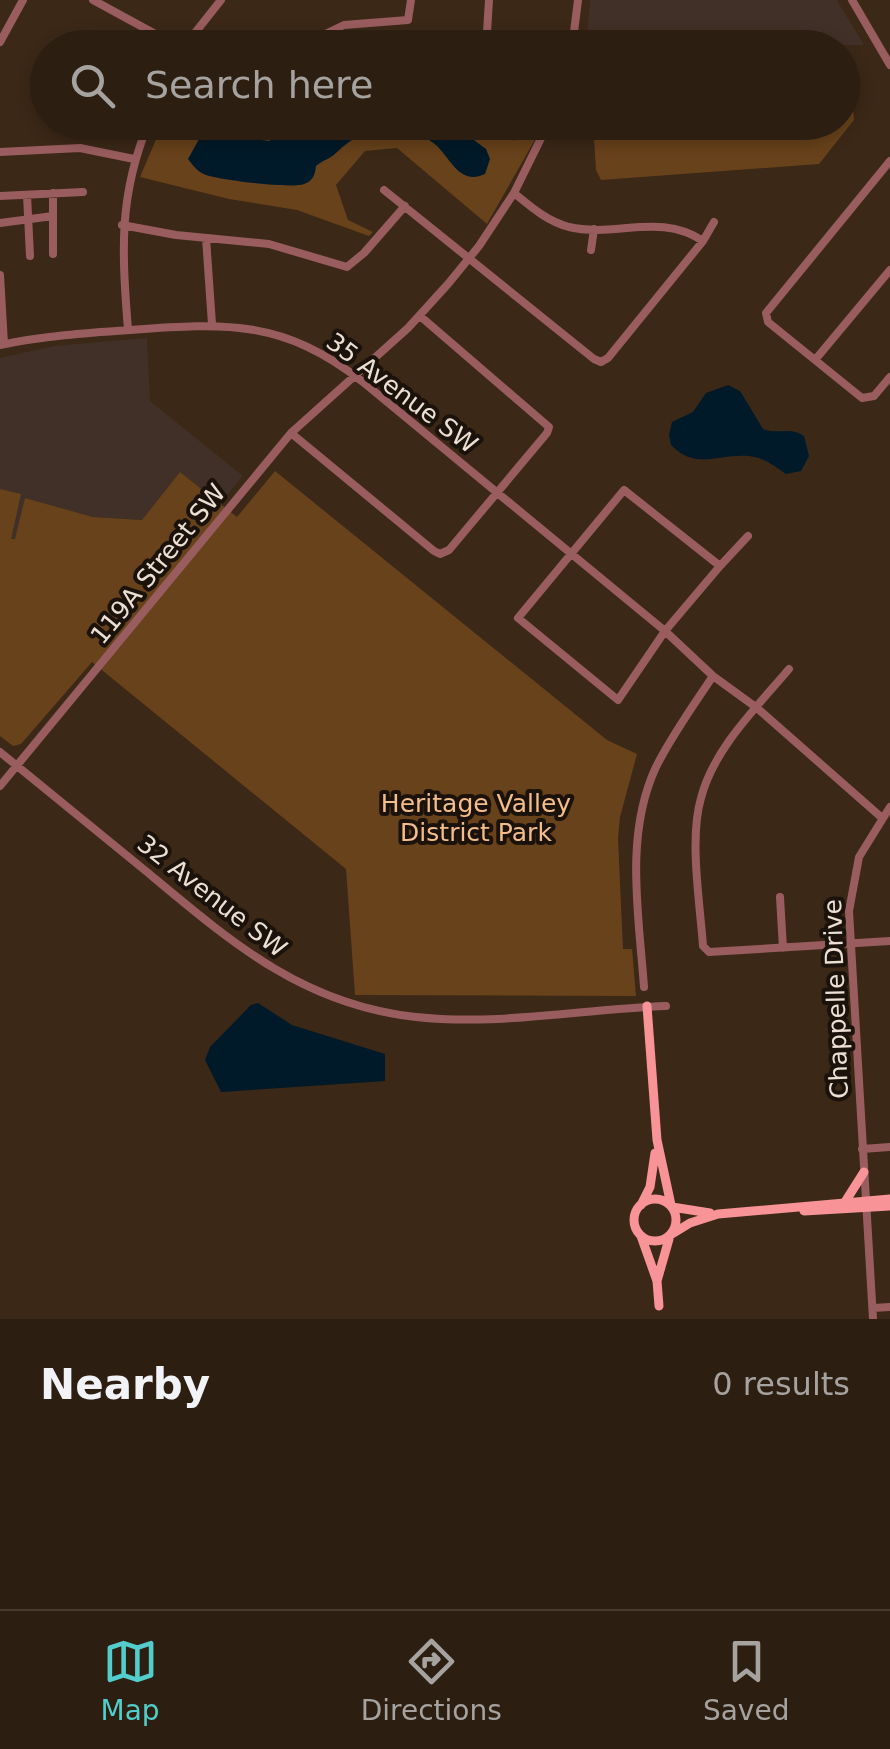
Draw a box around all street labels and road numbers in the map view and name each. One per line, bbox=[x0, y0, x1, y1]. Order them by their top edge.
street label: 35 Avenue SW bbox=[321, 327, 483, 459]
street label: 119A Street SW bbox=[85, 478, 231, 650]
street label: 32 Avenue SW bbox=[132, 829, 292, 963]
street label: Chappelle Drive bbox=[818, 899, 854, 1099]

